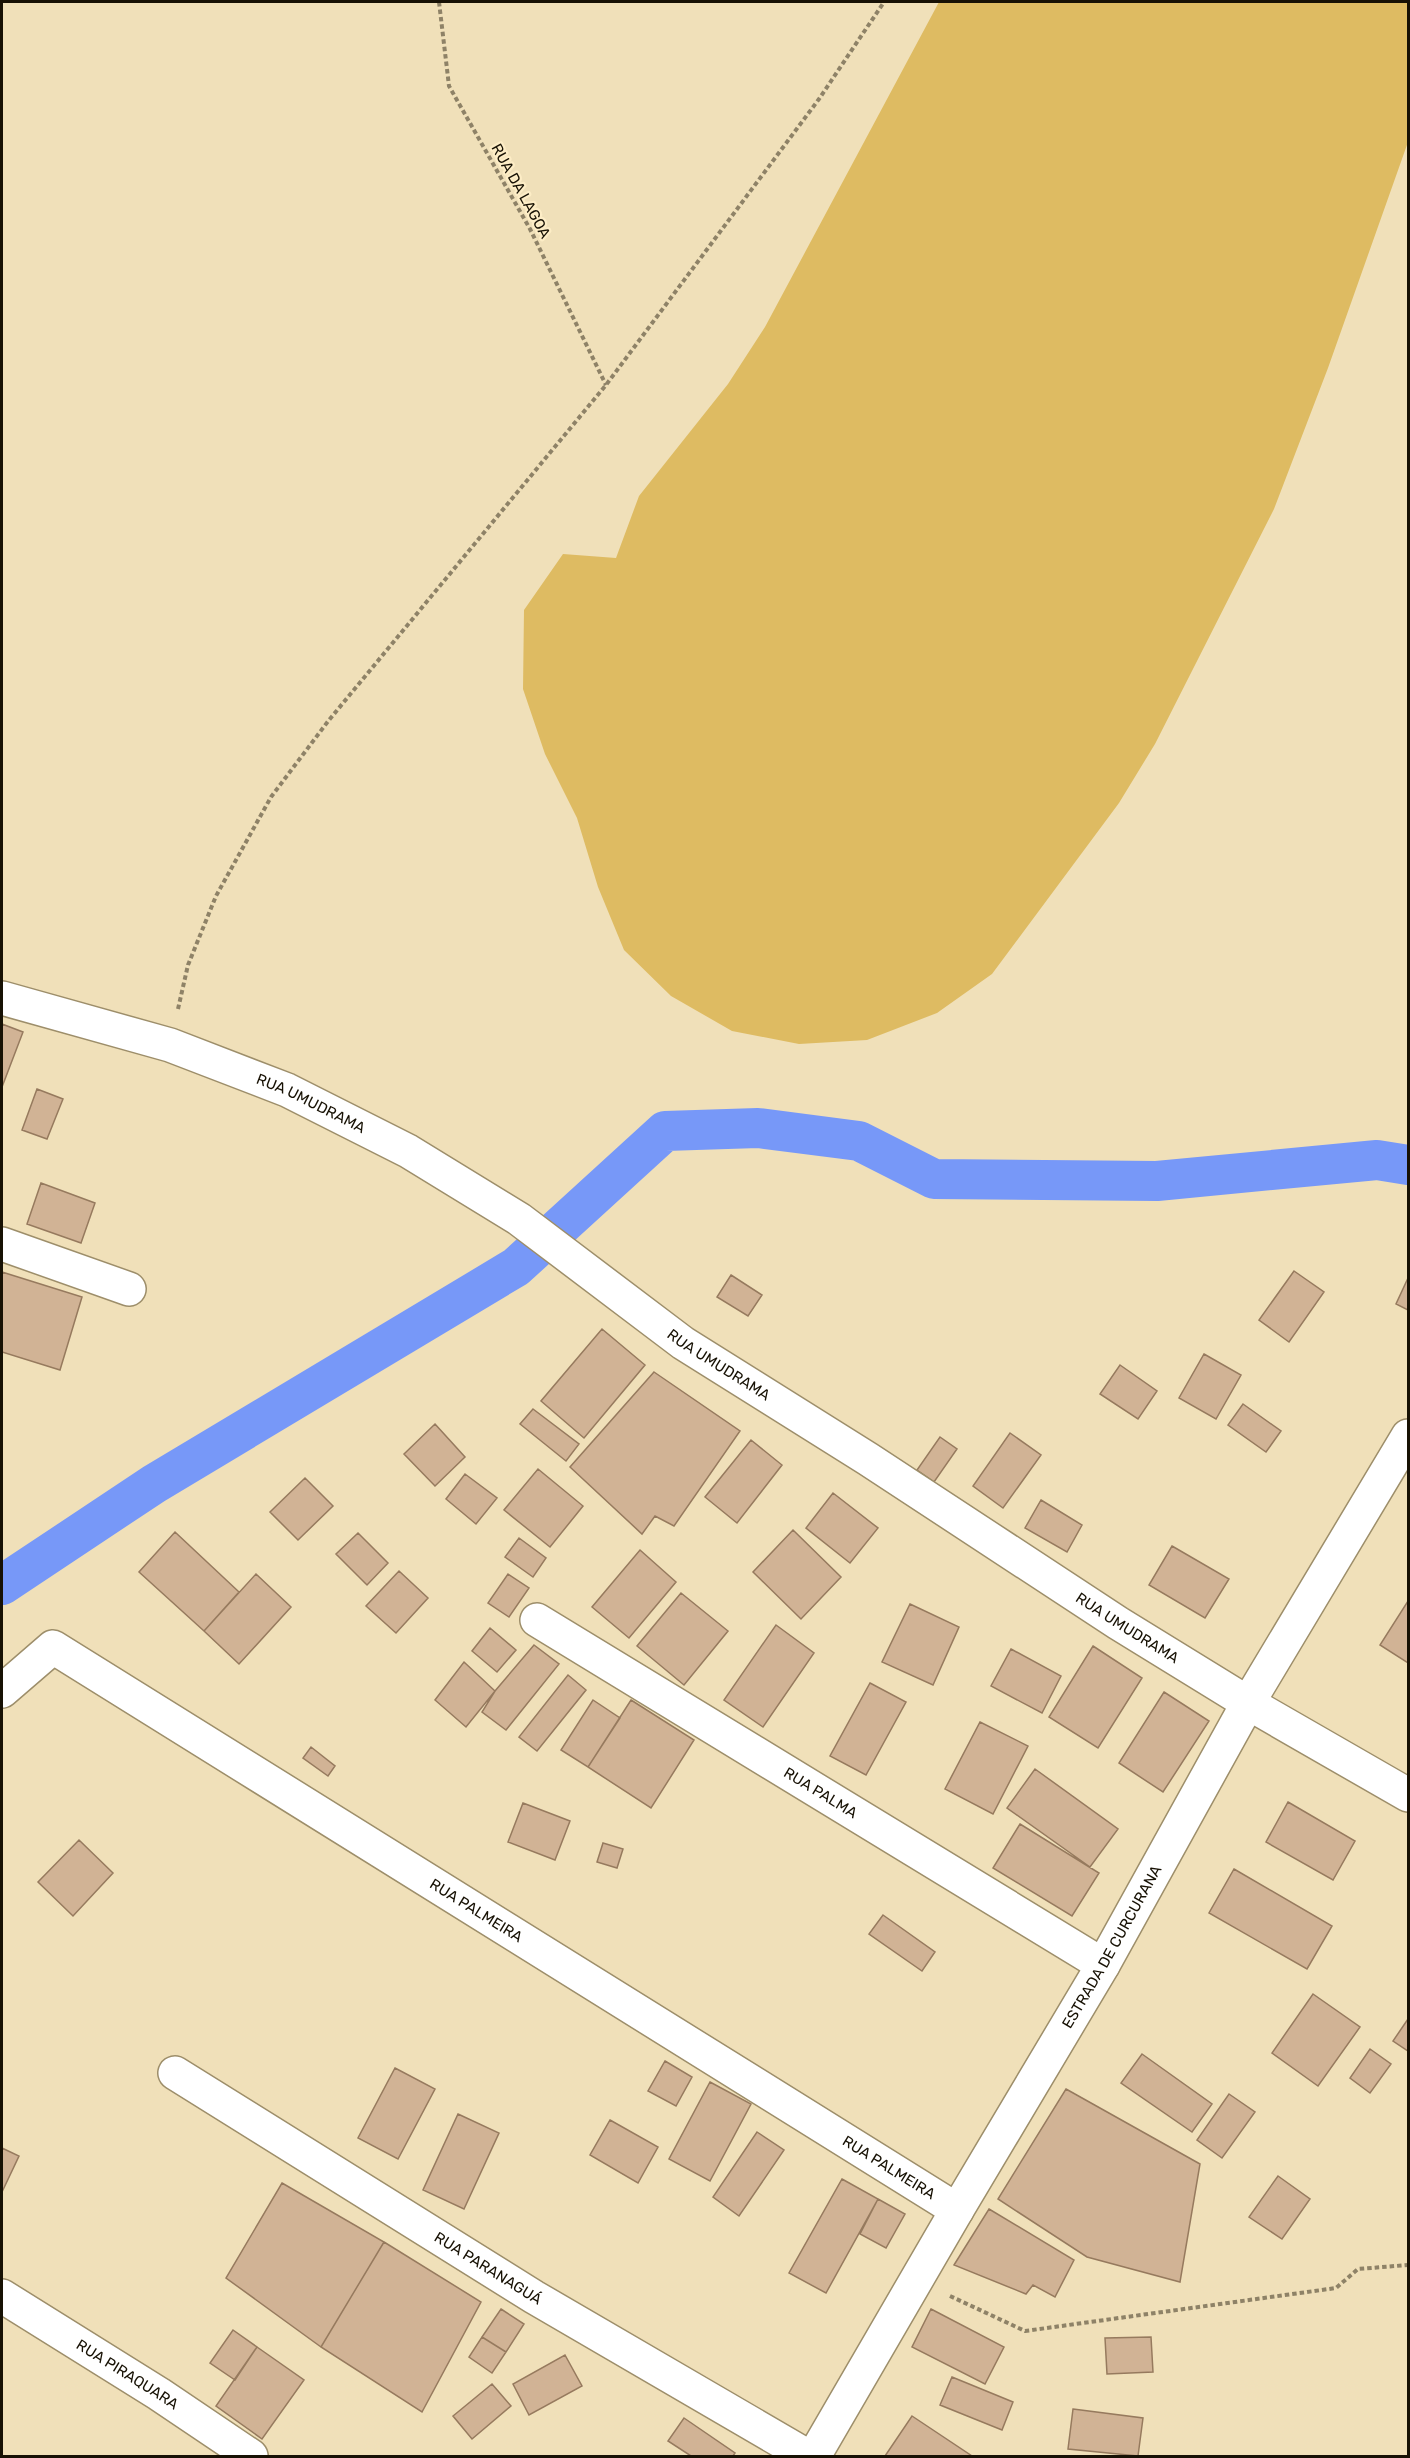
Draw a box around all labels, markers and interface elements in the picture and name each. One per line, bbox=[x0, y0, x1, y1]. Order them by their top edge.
street label: RUA DA LAGOA bbox=[488, 141, 554, 241]
street label: RUA UMUDRAMA bbox=[254, 1070, 368, 1137]
street label: RUA UMUDRAMA bbox=[664, 1325, 774, 1404]
street label: RUA UMUDRAMA bbox=[1072, 1589, 1182, 1667]
street label: RUA PALMA bbox=[780, 1764, 861, 1822]
street label: ESTRADA DE CURCURANA bbox=[1058, 1862, 1165, 2032]
street label: RUA PALMEIRA bbox=[426, 1875, 526, 1946]
street label: RUA PALMEIRA bbox=[839, 2132, 939, 2203]
street label: RUA PARANAGUÁ bbox=[431, 2228, 545, 2309]
street label: RUA PIRAQUARA bbox=[73, 2336, 182, 2414]

